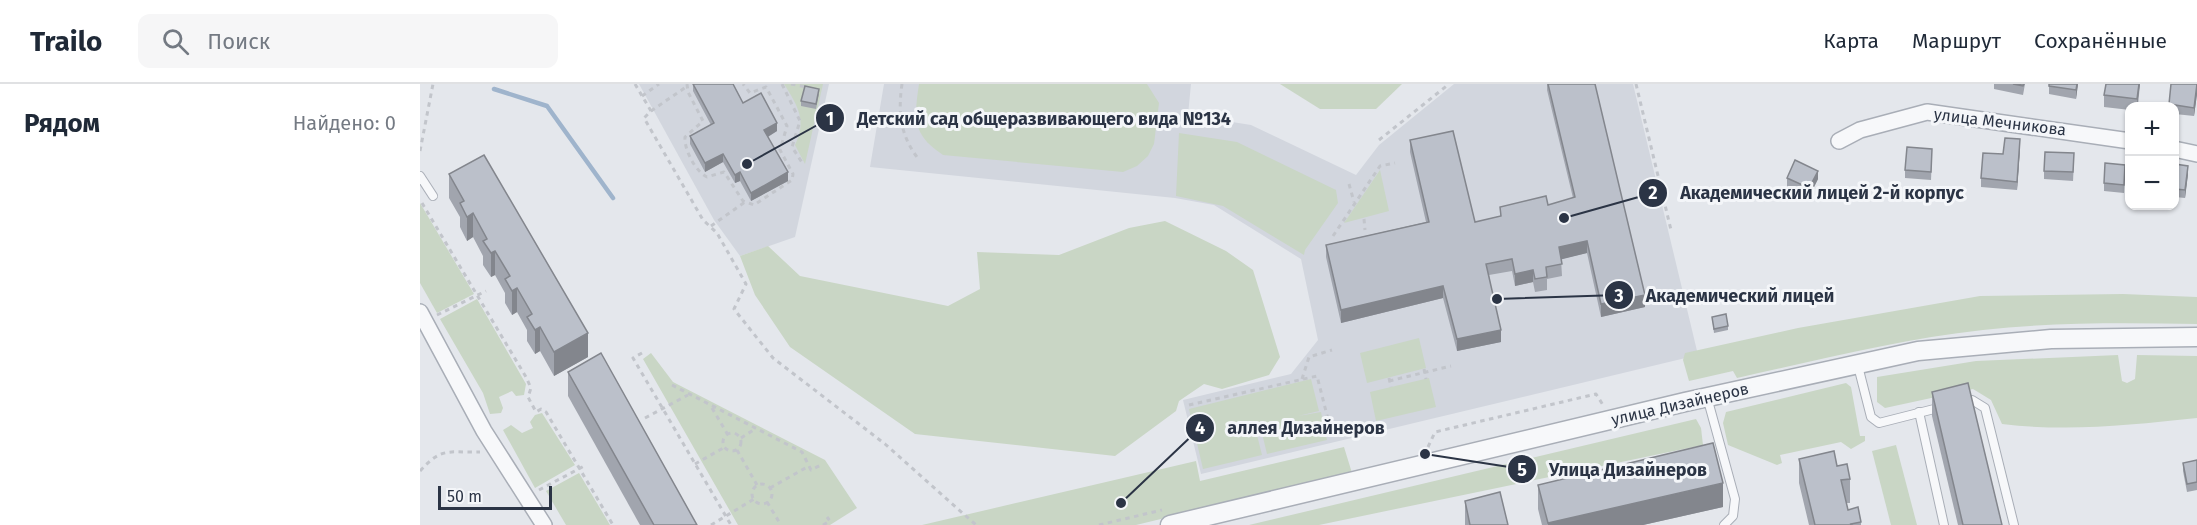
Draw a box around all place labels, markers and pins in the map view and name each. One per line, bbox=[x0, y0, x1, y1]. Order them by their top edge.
callout: Детский сад общеразвивающего вида №134 bbox=[815, 100, 1243, 136]
callout: Академический лицей 2-й корпус bbox=[1638, 175, 1976, 211]
callout: Академический лицей bbox=[1604, 277, 1846, 313]
callout: аллея Дизайнеров bbox=[1185, 410, 1396, 446]
callout: Улица Дизайнеров bbox=[1507, 451, 1719, 487]

